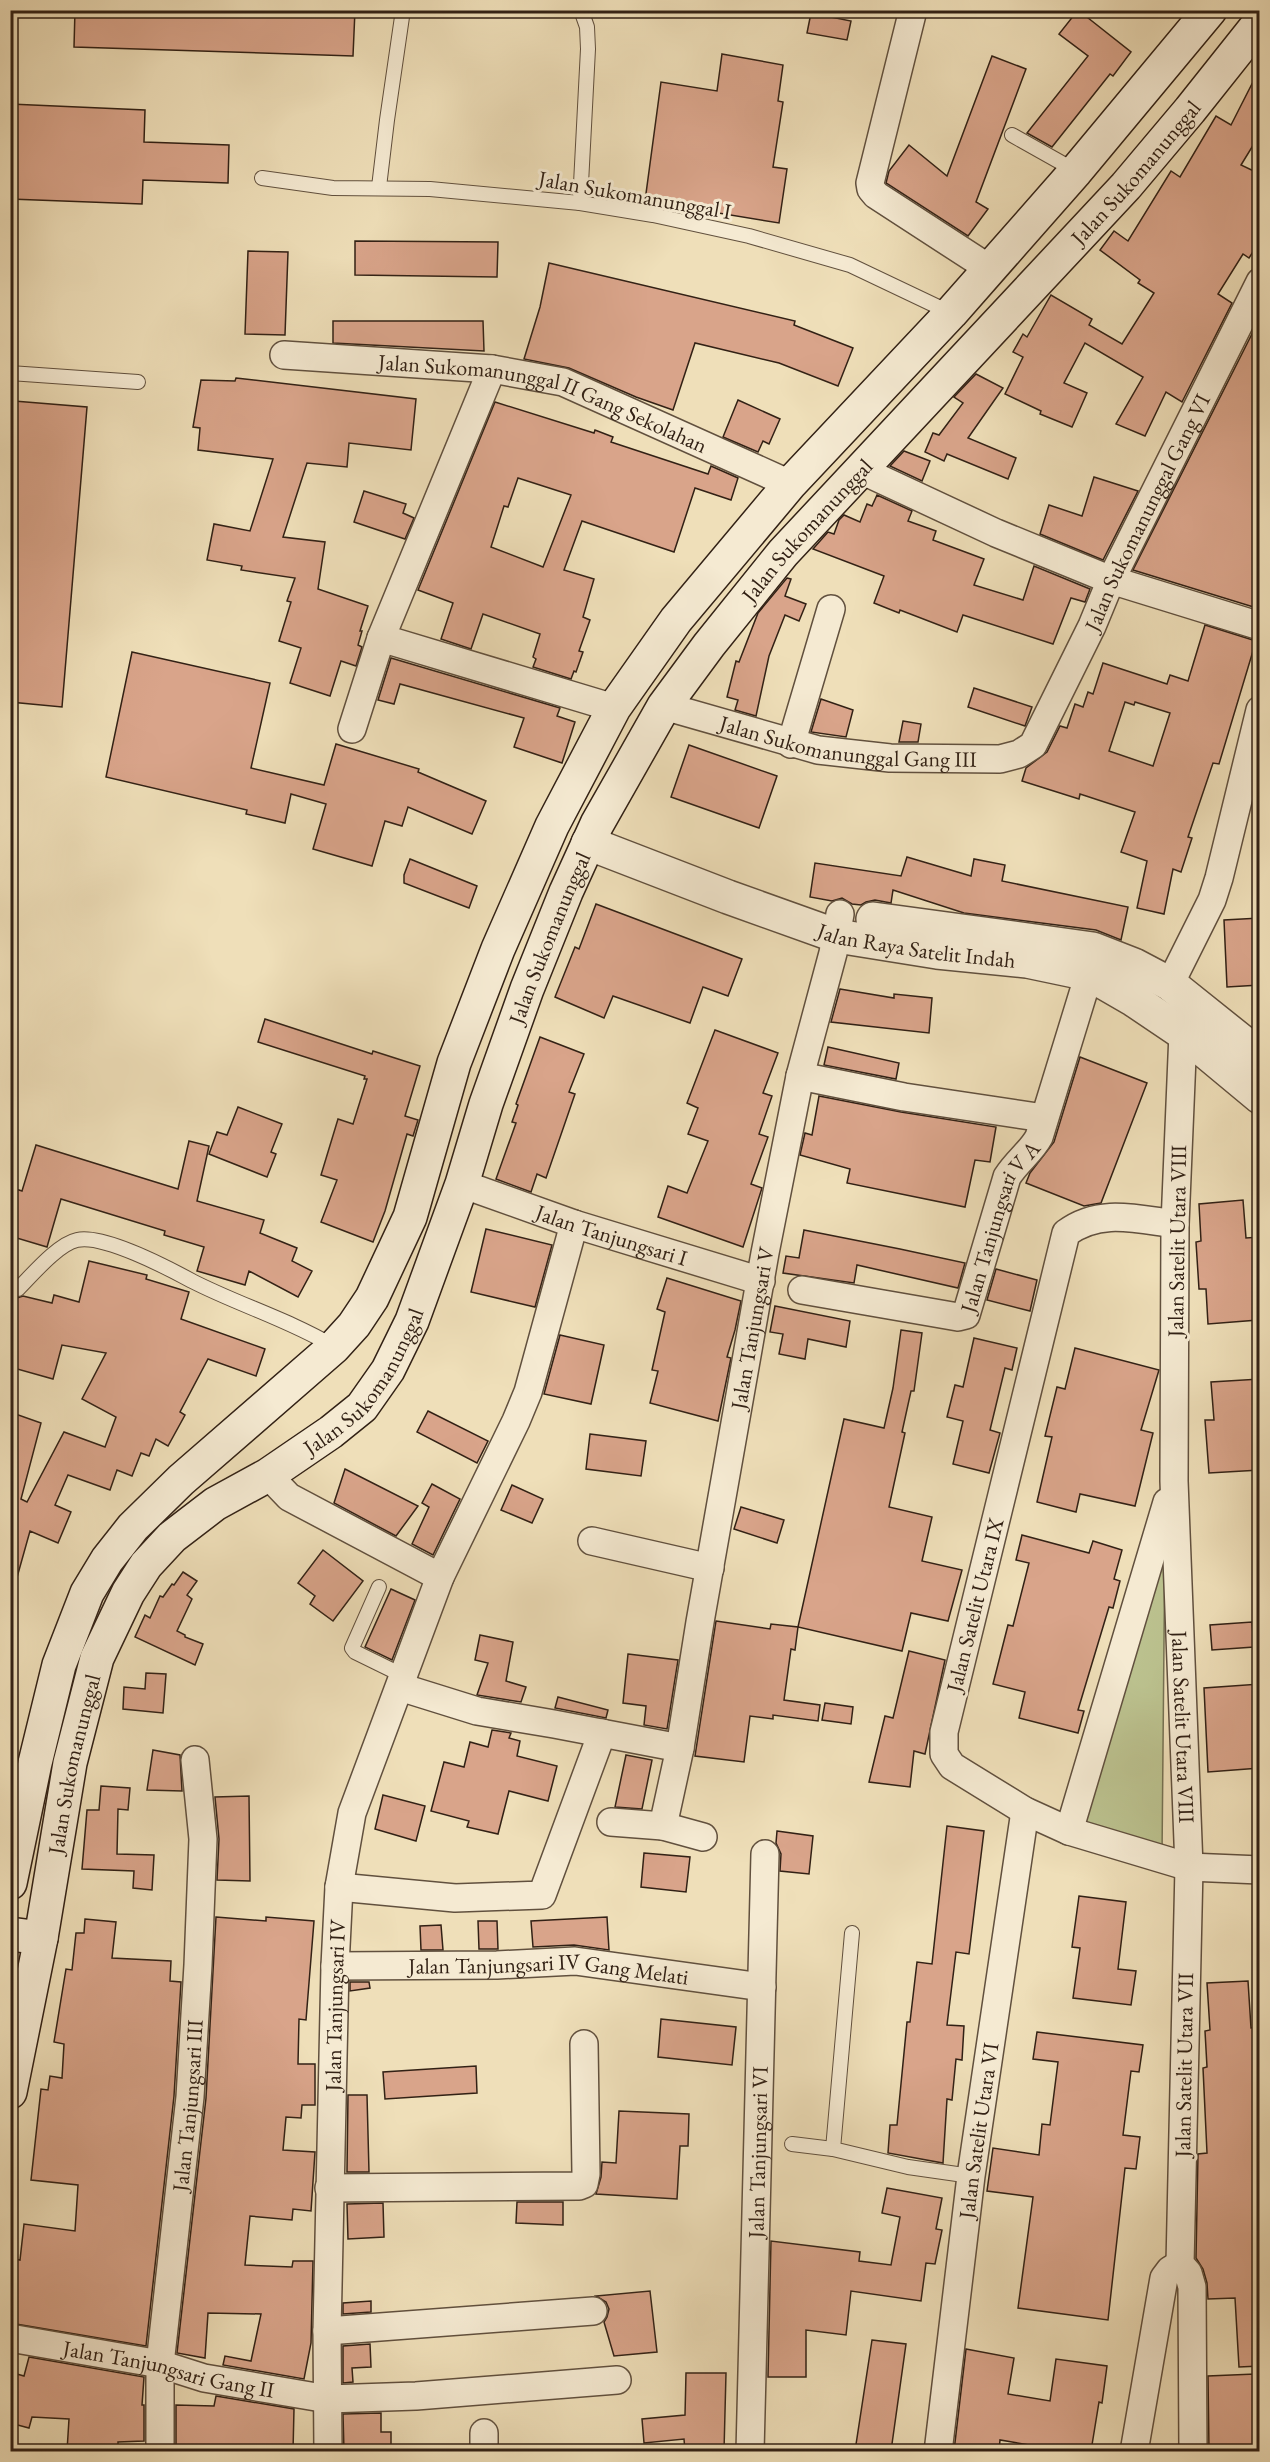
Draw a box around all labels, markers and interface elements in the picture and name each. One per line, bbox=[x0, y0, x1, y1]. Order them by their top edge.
street label: Jalan Sukomanunggal bbox=[1063, 94, 1207, 252]
street label: Jalan Sukomanunggal I bbox=[534, 163, 734, 226]
street label: Jalan Sukomanunggal II Gang Sekolahan bbox=[375, 347, 712, 460]
street label: Jalan Sukomanunggal Gang VI bbox=[1076, 388, 1217, 638]
street label: Jalan Sukomanunggal bbox=[734, 452, 879, 610]
street label: Jalan Sukomanunggal Gang III bbox=[714, 708, 977, 773]
street label: Jalan Sukomanunggal bbox=[501, 847, 597, 1030]
street label: Jalan Raya Satelit Indah bbox=[812, 915, 1017, 974]
street label: Jalan Tanjungsari V A bbox=[952, 1134, 1047, 1318]
street label: Jalan Satelit Utara VIII bbox=[1161, 1144, 1193, 1339]
street label: Jalan Tanjungsari I bbox=[530, 1196, 691, 1272]
street label: Jalan Tanjungsari V bbox=[723, 1244, 780, 1414]
street label: Jalan Sukomanunggal bbox=[296, 1304, 430, 1463]
street label: Jalan Satelit Utara IX bbox=[939, 1515, 1011, 1697]
street label: Jalan Satelit Utara VIII bbox=[1165, 1628, 1202, 1824]
street label: Jalan Sukomanunggal bbox=[40, 1671, 107, 1858]
street label: Jalan Tanjungsari IV bbox=[318, 1918, 352, 2094]
street label: Jalan Tanjungsari IV Gang Melati bbox=[406, 1946, 691, 1991]
street label: Jalan Satelit Utara VII bbox=[1168, 1972, 1200, 2160]
street label: Jalan Tanjungsari III bbox=[165, 2018, 209, 2195]
street label: Jalan Satelit Utara VI bbox=[951, 2040, 1005, 2222]
street label: Jalan Tanjungsari VI bbox=[741, 2065, 774, 2241]
street label: Jalan Tanjungsari Gang II bbox=[59, 2333, 277, 2404]

